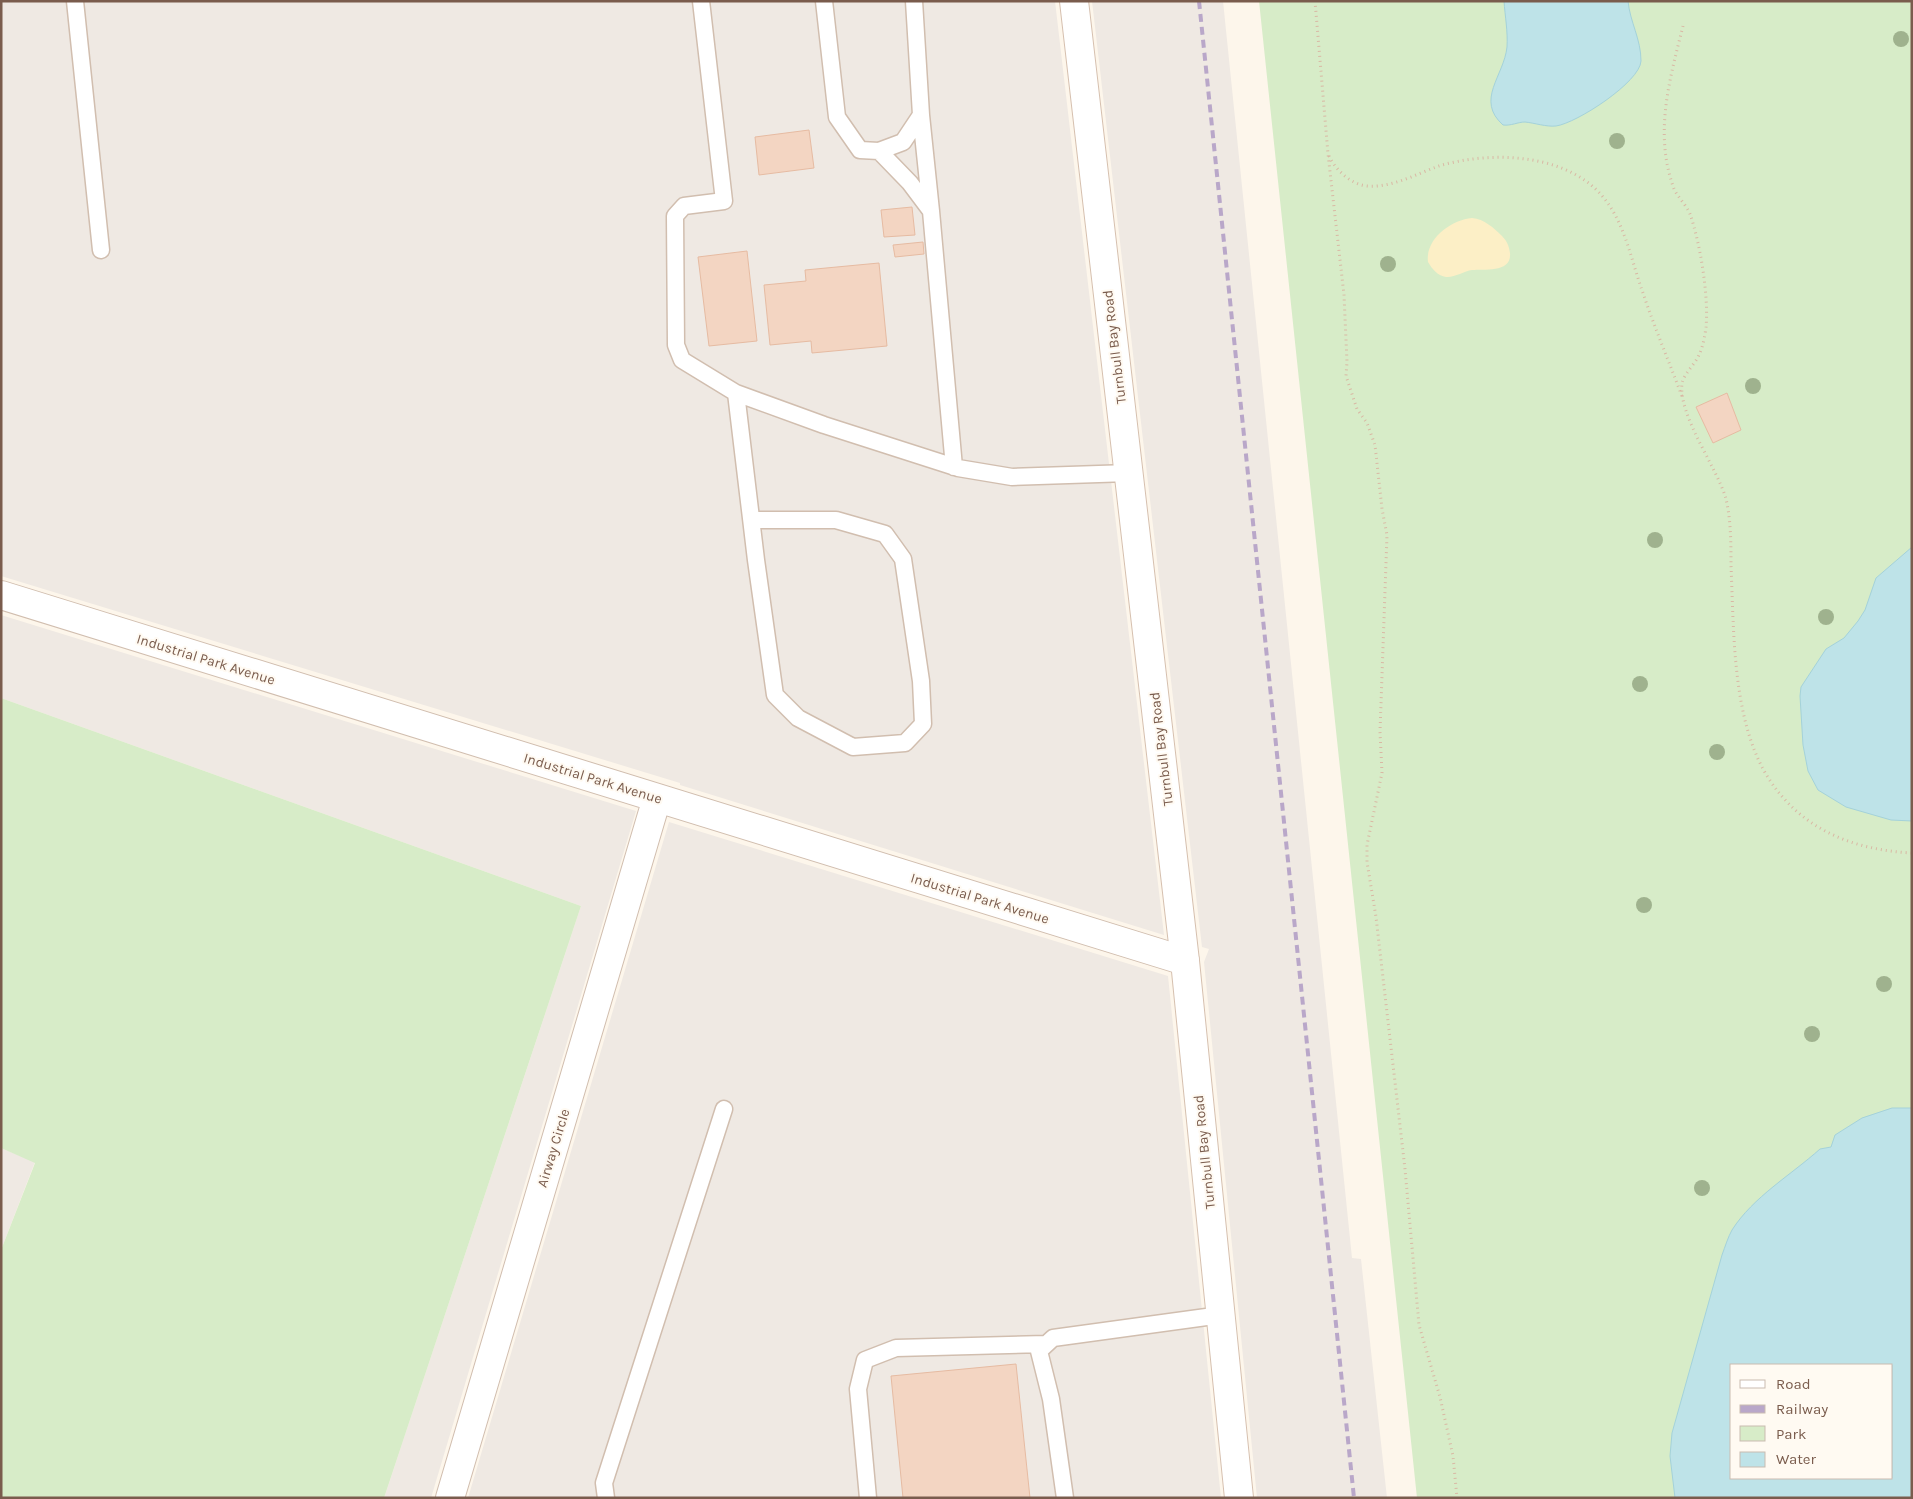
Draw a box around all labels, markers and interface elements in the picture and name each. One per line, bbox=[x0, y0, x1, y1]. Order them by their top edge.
street label: Turnbull Bay Road bbox=[1099, 289, 1130, 405]
street label: Industrial Park Avenue bbox=[135, 630, 277, 689]
street label: Turnbull Bay Road bbox=[1146, 691, 1177, 807]
street label: Industrial Park Avenue bbox=[522, 749, 664, 808]
street label: Industrial Park Avenue bbox=[909, 869, 1051, 928]
street label: Turnbull Bay Road bbox=[1190, 1094, 1219, 1210]
street label: Airway Circle bbox=[533, 1107, 573, 1189]
legend bbox=[1730, 1364, 1893, 1479]
text: Road bbox=[1776, 1375, 1811, 1393]
text: Railway bbox=[1776, 1400, 1828, 1418]
text: Park bbox=[1776, 1425, 1806, 1443]
text: Water bbox=[1776, 1450, 1817, 1468]

